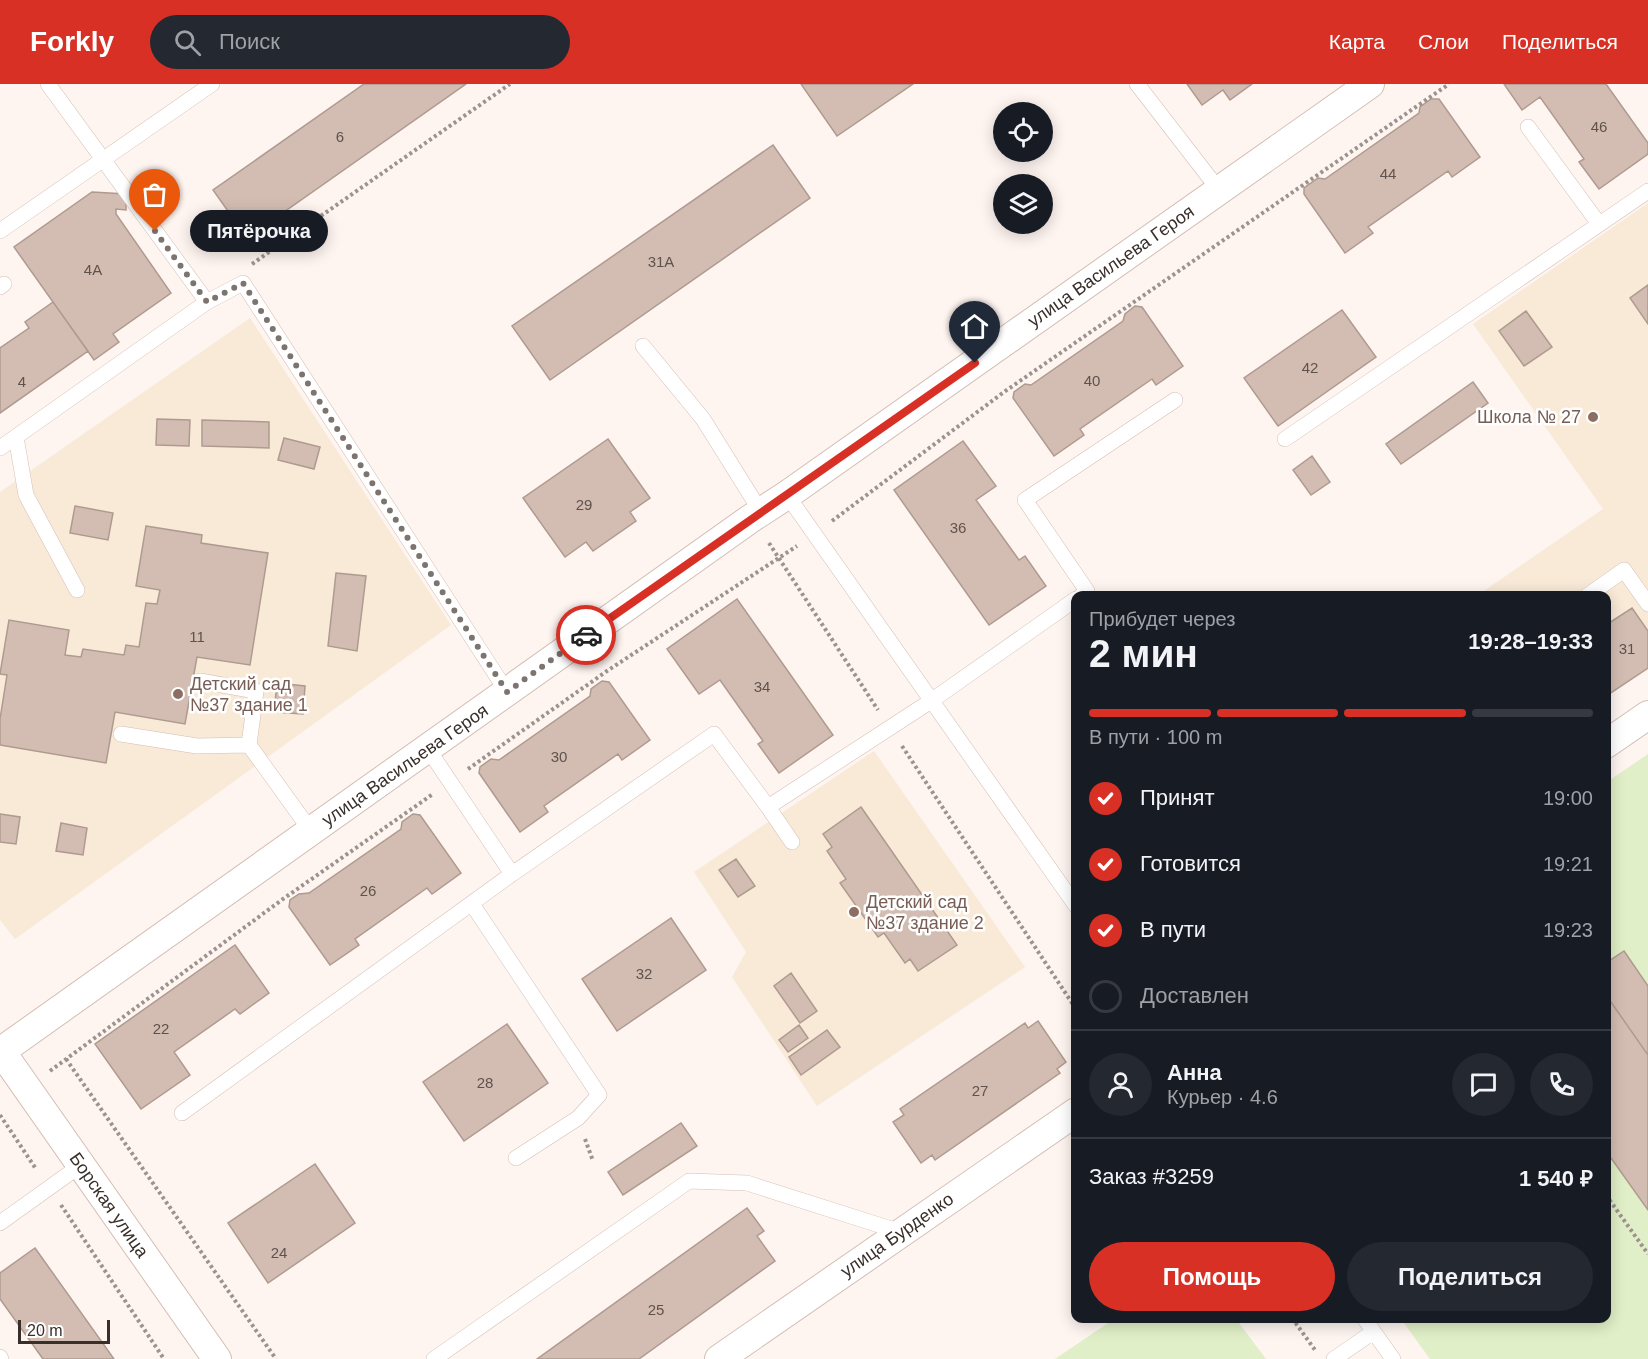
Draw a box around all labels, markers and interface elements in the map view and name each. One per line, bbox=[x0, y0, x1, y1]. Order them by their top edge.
search box bbox=[150, 15, 570, 69]
text: Forkly bbox=[30, 26, 114, 57]
icon: search bbox=[171, 26, 204, 59]
text: Поиск bbox=[219, 29, 280, 54]
text: Карта bbox=[1329, 30, 1385, 53]
text: Слои bbox=[1418, 30, 1469, 53]
text: Поделиться bbox=[1502, 30, 1618, 53]
map controls bbox=[993, 102, 1053, 234]
button: locate bbox=[993, 102, 1053, 162]
house number: 46 bbox=[1591, 118, 1607, 135]
house number: 6 bbox=[336, 128, 344, 145]
house number: 44 bbox=[1380, 165, 1396, 182]
pin bbox=[129, 169, 180, 231]
button: layers bbox=[993, 174, 1053, 234]
icon: bag bbox=[138, 178, 171, 211]
street label: улица Васильева Героя bbox=[1024, 201, 1198, 331]
callout: Пятёрочка bbox=[191, 210, 329, 252]
text: Пятёрочка bbox=[207, 220, 311, 242]
house number: 31А bbox=[648, 253, 674, 270]
house number: 4А bbox=[84, 261, 102, 278]
pin bbox=[949, 301, 1000, 363]
icon: home bbox=[958, 310, 991, 343]
house number: 42 bbox=[1302, 359, 1318, 376]
house number: 40 bbox=[1084, 372, 1100, 389]
house number: 4 bbox=[18, 373, 26, 390]
place label: Школа № 27 bbox=[1477, 407, 1581, 427]
marker: Школа № 27 bbox=[1586, 410, 1600, 424]
house number: 29 bbox=[576, 496, 592, 513]
house number: 36 bbox=[950, 519, 966, 536]
courier bbox=[556, 605, 616, 665]
text: Прибудет через bbox=[1089, 608, 1235, 630]
icon: car bbox=[570, 619, 603, 652]
house number: 11 bbox=[189, 628, 205, 645]
text: 19:28–19:33 bbox=[1468, 629, 1593, 654]
text: 2 мин bbox=[1089, 632, 1198, 675]
house number: 31 bbox=[1619, 640, 1635, 657]
place label: Детский сад №37 здание 1 bbox=[190, 674, 308, 715]
house number: 34 bbox=[754, 678, 770, 695]
marker: Детский сад №37 здание 1 bbox=[171, 687, 185, 701]
street label: улица Васильева Героя bbox=[318, 700, 492, 830]
text: В пути · 100 m bbox=[1089, 726, 1222, 748]
house number: 30 bbox=[551, 748, 567, 765]
icon: check bbox=[1089, 782, 1122, 815]
text: Принят bbox=[1140, 785, 1214, 810]
text: 19:00 bbox=[1543, 787, 1593, 809]
icon: check bbox=[1089, 848, 1122, 881]
text: Готовится bbox=[1140, 851, 1241, 876]
text: 19:21 bbox=[1543, 853, 1593, 875]
house number: 26 bbox=[360, 882, 376, 899]
place label: Детский сад №37 здание 2 bbox=[866, 892, 984, 933]
marker: Детский сад №37 здание 2 bbox=[847, 905, 861, 919]
icon: check bbox=[1089, 914, 1122, 947]
text: В пути bbox=[1140, 917, 1206, 942]
text: 19:23 bbox=[1543, 919, 1593, 941]
house number: 32 bbox=[636, 965, 652, 982]
text: Доставлен bbox=[1140, 983, 1249, 1008]
house number: 22 bbox=[153, 1020, 169, 1037]
button: person bbox=[1089, 1053, 1152, 1116]
button: chat bbox=[1452, 1053, 1515, 1116]
button: phone bbox=[1530, 1053, 1593, 1116]
text: Анна bbox=[1167, 1060, 1222, 1085]
house number: 28 bbox=[477, 1074, 493, 1091]
house number: 27 bbox=[972, 1082, 988, 1099]
text: Курьер · 4.6 bbox=[1167, 1086, 1278, 1108]
street label: Борская улица bbox=[65, 1149, 153, 1262]
text: Заказ #3259 bbox=[1089, 1164, 1214, 1189]
text: 1 540 ₽ bbox=[1519, 1166, 1593, 1191]
street label: улица Бурденко bbox=[837, 1189, 957, 1281]
button: Помощь bbox=[1089, 1242, 1335, 1311]
button: Поделиться bbox=[1347, 1242, 1593, 1311]
house number: 24 bbox=[271, 1244, 287, 1261]
house number: 25 bbox=[648, 1301, 664, 1318]
scale bar bbox=[18, 1317, 110, 1344]
text: 20 m bbox=[27, 1322, 63, 1339]

